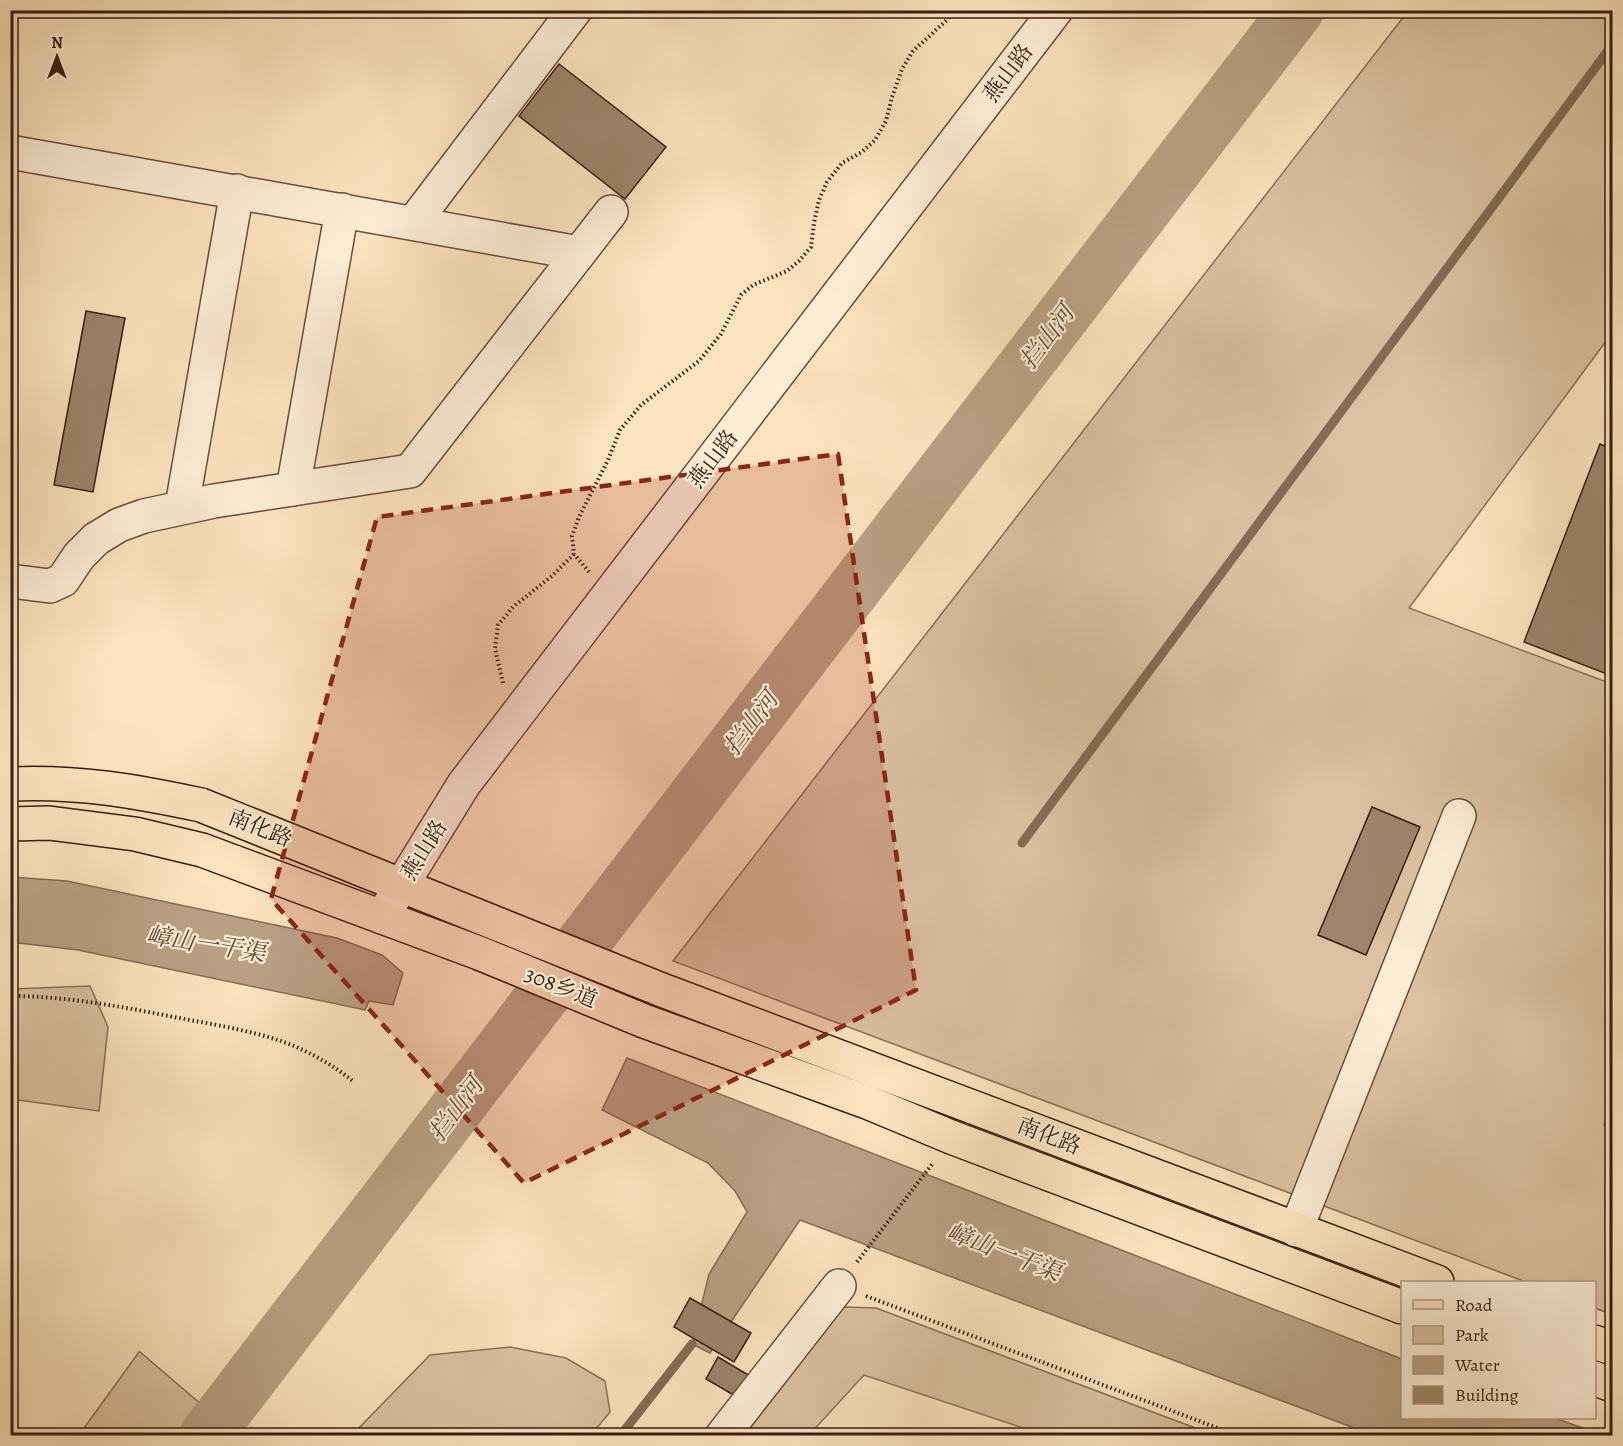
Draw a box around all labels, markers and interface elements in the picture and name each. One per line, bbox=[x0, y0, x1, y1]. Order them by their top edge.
north arrow bbox=[27, 27, 87, 87]
text: N bbox=[51, 32, 63, 54]
street label: 燕山路 bbox=[976, 38, 1040, 108]
water label: 拦山河 bbox=[1013, 295, 1084, 375]
street label: 燕山路 bbox=[681, 424, 745, 494]
water label: 拦山河 bbox=[717, 681, 788, 761]
street label: 南化路 bbox=[224, 802, 296, 854]
street label: 燕山路 bbox=[394, 814, 454, 886]
water label: 嶂山一干渠 bbox=[144, 919, 271, 970]
street label: 308乡道 bbox=[520, 959, 602, 1015]
water label: 拦山河 bbox=[422, 1067, 493, 1147]
street label: 南化路 bbox=[1013, 1110, 1085, 1162]
water label: 嶂山一干渠 bbox=[942, 1216, 1069, 1290]
legend bbox=[1401, 1281, 1596, 1419]
text: Road bbox=[1455, 1293, 1493, 1317]
text: Park bbox=[1455, 1323, 1489, 1347]
text: Water bbox=[1454, 1353, 1500, 1377]
text: Building bbox=[1455, 1383, 1519, 1407]

